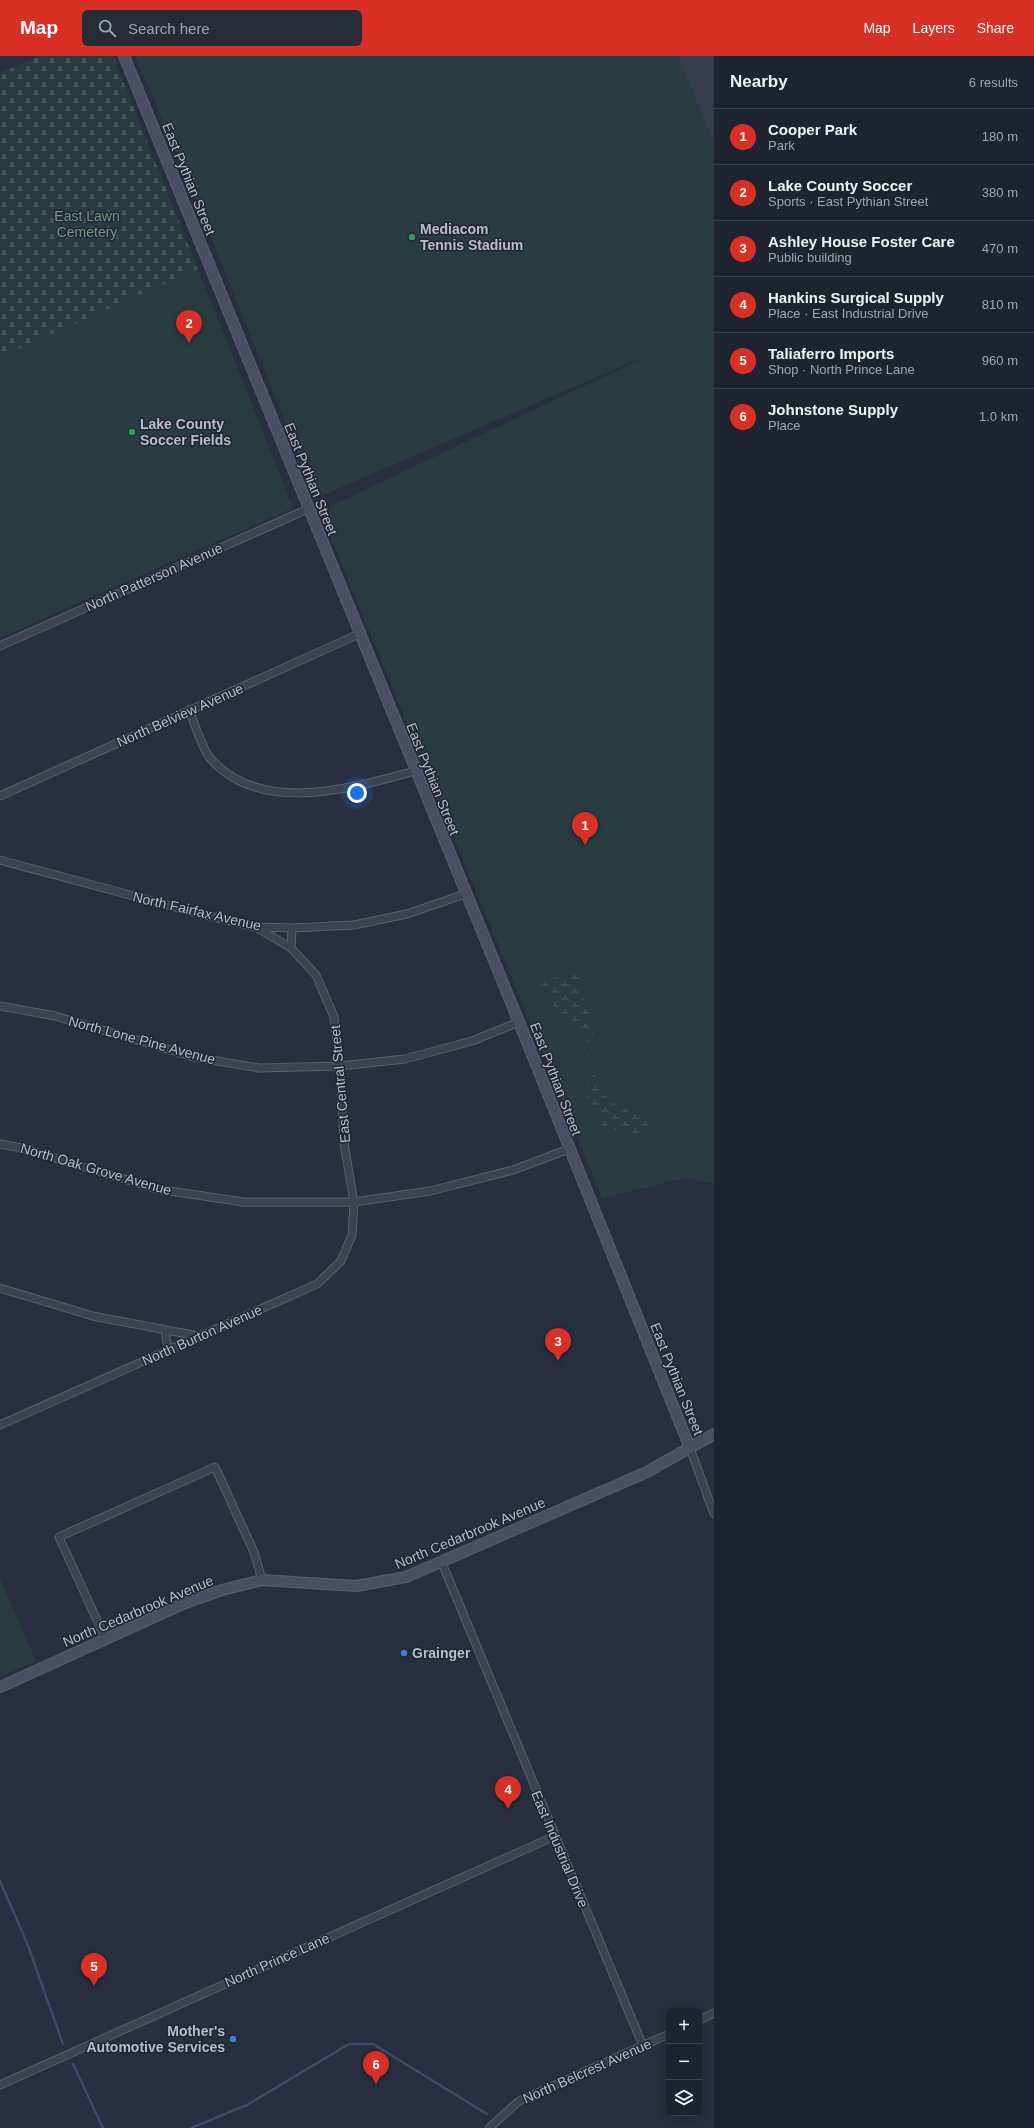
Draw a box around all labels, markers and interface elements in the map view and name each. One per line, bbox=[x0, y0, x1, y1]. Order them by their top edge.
search box bbox=[82, 10, 362, 46]
text: Map bbox=[20, 17, 58, 38]
icon: search bbox=[96, 17, 118, 39]
text: Search here bbox=[128, 20, 210, 37]
text: Map bbox=[863, 20, 891, 36]
text: Layers bbox=[913, 20, 955, 36]
text: Share bbox=[977, 20, 1014, 36]
text: Nearby bbox=[730, 72, 788, 91]
text: 6 results bbox=[969, 75, 1018, 90]
street label: East Pythian Street bbox=[159, 120, 219, 238]
text: Cooper Park bbox=[768, 121, 857, 138]
text: 1 bbox=[739, 129, 747, 144]
text: 180 m bbox=[982, 129, 1018, 144]
text: Park bbox=[768, 138, 795, 153]
text: Lake County Soccer bbox=[768, 177, 912, 194]
text: 2 bbox=[739, 185, 747, 200]
text: 380 m bbox=[982, 185, 1018, 200]
text: Sports · East Pythian Street bbox=[768, 194, 928, 209]
park label: East Lawn Cemetery bbox=[54, 208, 120, 240]
place label: Mediacom Tennis Stadium bbox=[420, 221, 523, 253]
marker: Mediacom Tennis Stadium bbox=[407, 232, 417, 242]
text: Ashley House Foster Care bbox=[768, 233, 955, 250]
text: 3 bbox=[739, 241, 747, 256]
text: 470 m bbox=[982, 241, 1018, 256]
text: Public building bbox=[768, 250, 852, 265]
text: Hankins Surgical Supply bbox=[768, 289, 944, 306]
text: 4 bbox=[739, 297, 747, 312]
text: 810 m bbox=[982, 297, 1018, 312]
text: Place · East Industrial Drive bbox=[768, 306, 928, 321]
pin: 2 bbox=[176, 310, 202, 343]
text: Taliaferro Imports bbox=[768, 345, 894, 362]
text: 5 bbox=[739, 353, 747, 368]
text: 960 m bbox=[982, 353, 1018, 368]
text: Shop · North Prince Lane bbox=[768, 362, 915, 377]
text: Johnstone Supply bbox=[768, 401, 898, 418]
text: 6 bbox=[739, 409, 747, 424]
text: 1.0 km bbox=[979, 409, 1018, 424]
place label: Lake County Soccer Fields bbox=[140, 416, 231, 448]
text: Place bbox=[768, 418, 801, 433]
street label: East Pythian Street bbox=[281, 420, 341, 538]
marker: Lake County Soccer Fields bbox=[127, 427, 137, 437]
street label: North Patterson Avenue bbox=[83, 539, 225, 614]
street label: North Belview Avenue bbox=[114, 680, 246, 750]
street label: East Pythian Street bbox=[403, 720, 463, 838]
your location bbox=[347, 783, 367, 803]
pin: 1 bbox=[572, 812, 598, 845]
street label: North Fairfax Avenue bbox=[131, 888, 263, 934]
street label: North Lone Pine Avenue bbox=[67, 1013, 217, 1067]
street label: East Pythian Street bbox=[527, 1020, 585, 1138]
street label: East Central Street bbox=[327, 1024, 353, 1144]
street label: North Oak Grove Avenue bbox=[19, 1140, 173, 1198]
street label: North Burton Avenue bbox=[139, 1301, 265, 1369]
street label: East Pythian Street bbox=[647, 1320, 707, 1438]
pin: 3 bbox=[545, 1328, 571, 1361]
street label: North Cedarbrook Avenue bbox=[392, 1494, 548, 1572]
street label: North Cedarbrook Avenue bbox=[60, 1572, 216, 1650]
place label: Grainger bbox=[412, 1645, 471, 1661]
marker: Grainger bbox=[399, 1648, 409, 1658]
pin: 4 bbox=[495, 1776, 521, 1809]
street label: East Industrial Drive bbox=[528, 1788, 592, 1910]
street label: North Prince Lane bbox=[222, 1930, 332, 1990]
pin: 5 bbox=[81, 1953, 107, 1986]
map controls bbox=[666, 2008, 702, 2116]
button: + bbox=[666, 2008, 702, 2044]
place label: Mother's Automotive Services bbox=[87, 2023, 225, 2055]
marker: Mother's Automotive Services bbox=[228, 2034, 238, 2044]
street label: North Belcrest Avenue bbox=[520, 2035, 654, 2107]
button: − bbox=[666, 2044, 702, 2080]
pin: 6 bbox=[363, 2051, 389, 2084]
button: layers bbox=[666, 2080, 702, 2116]

